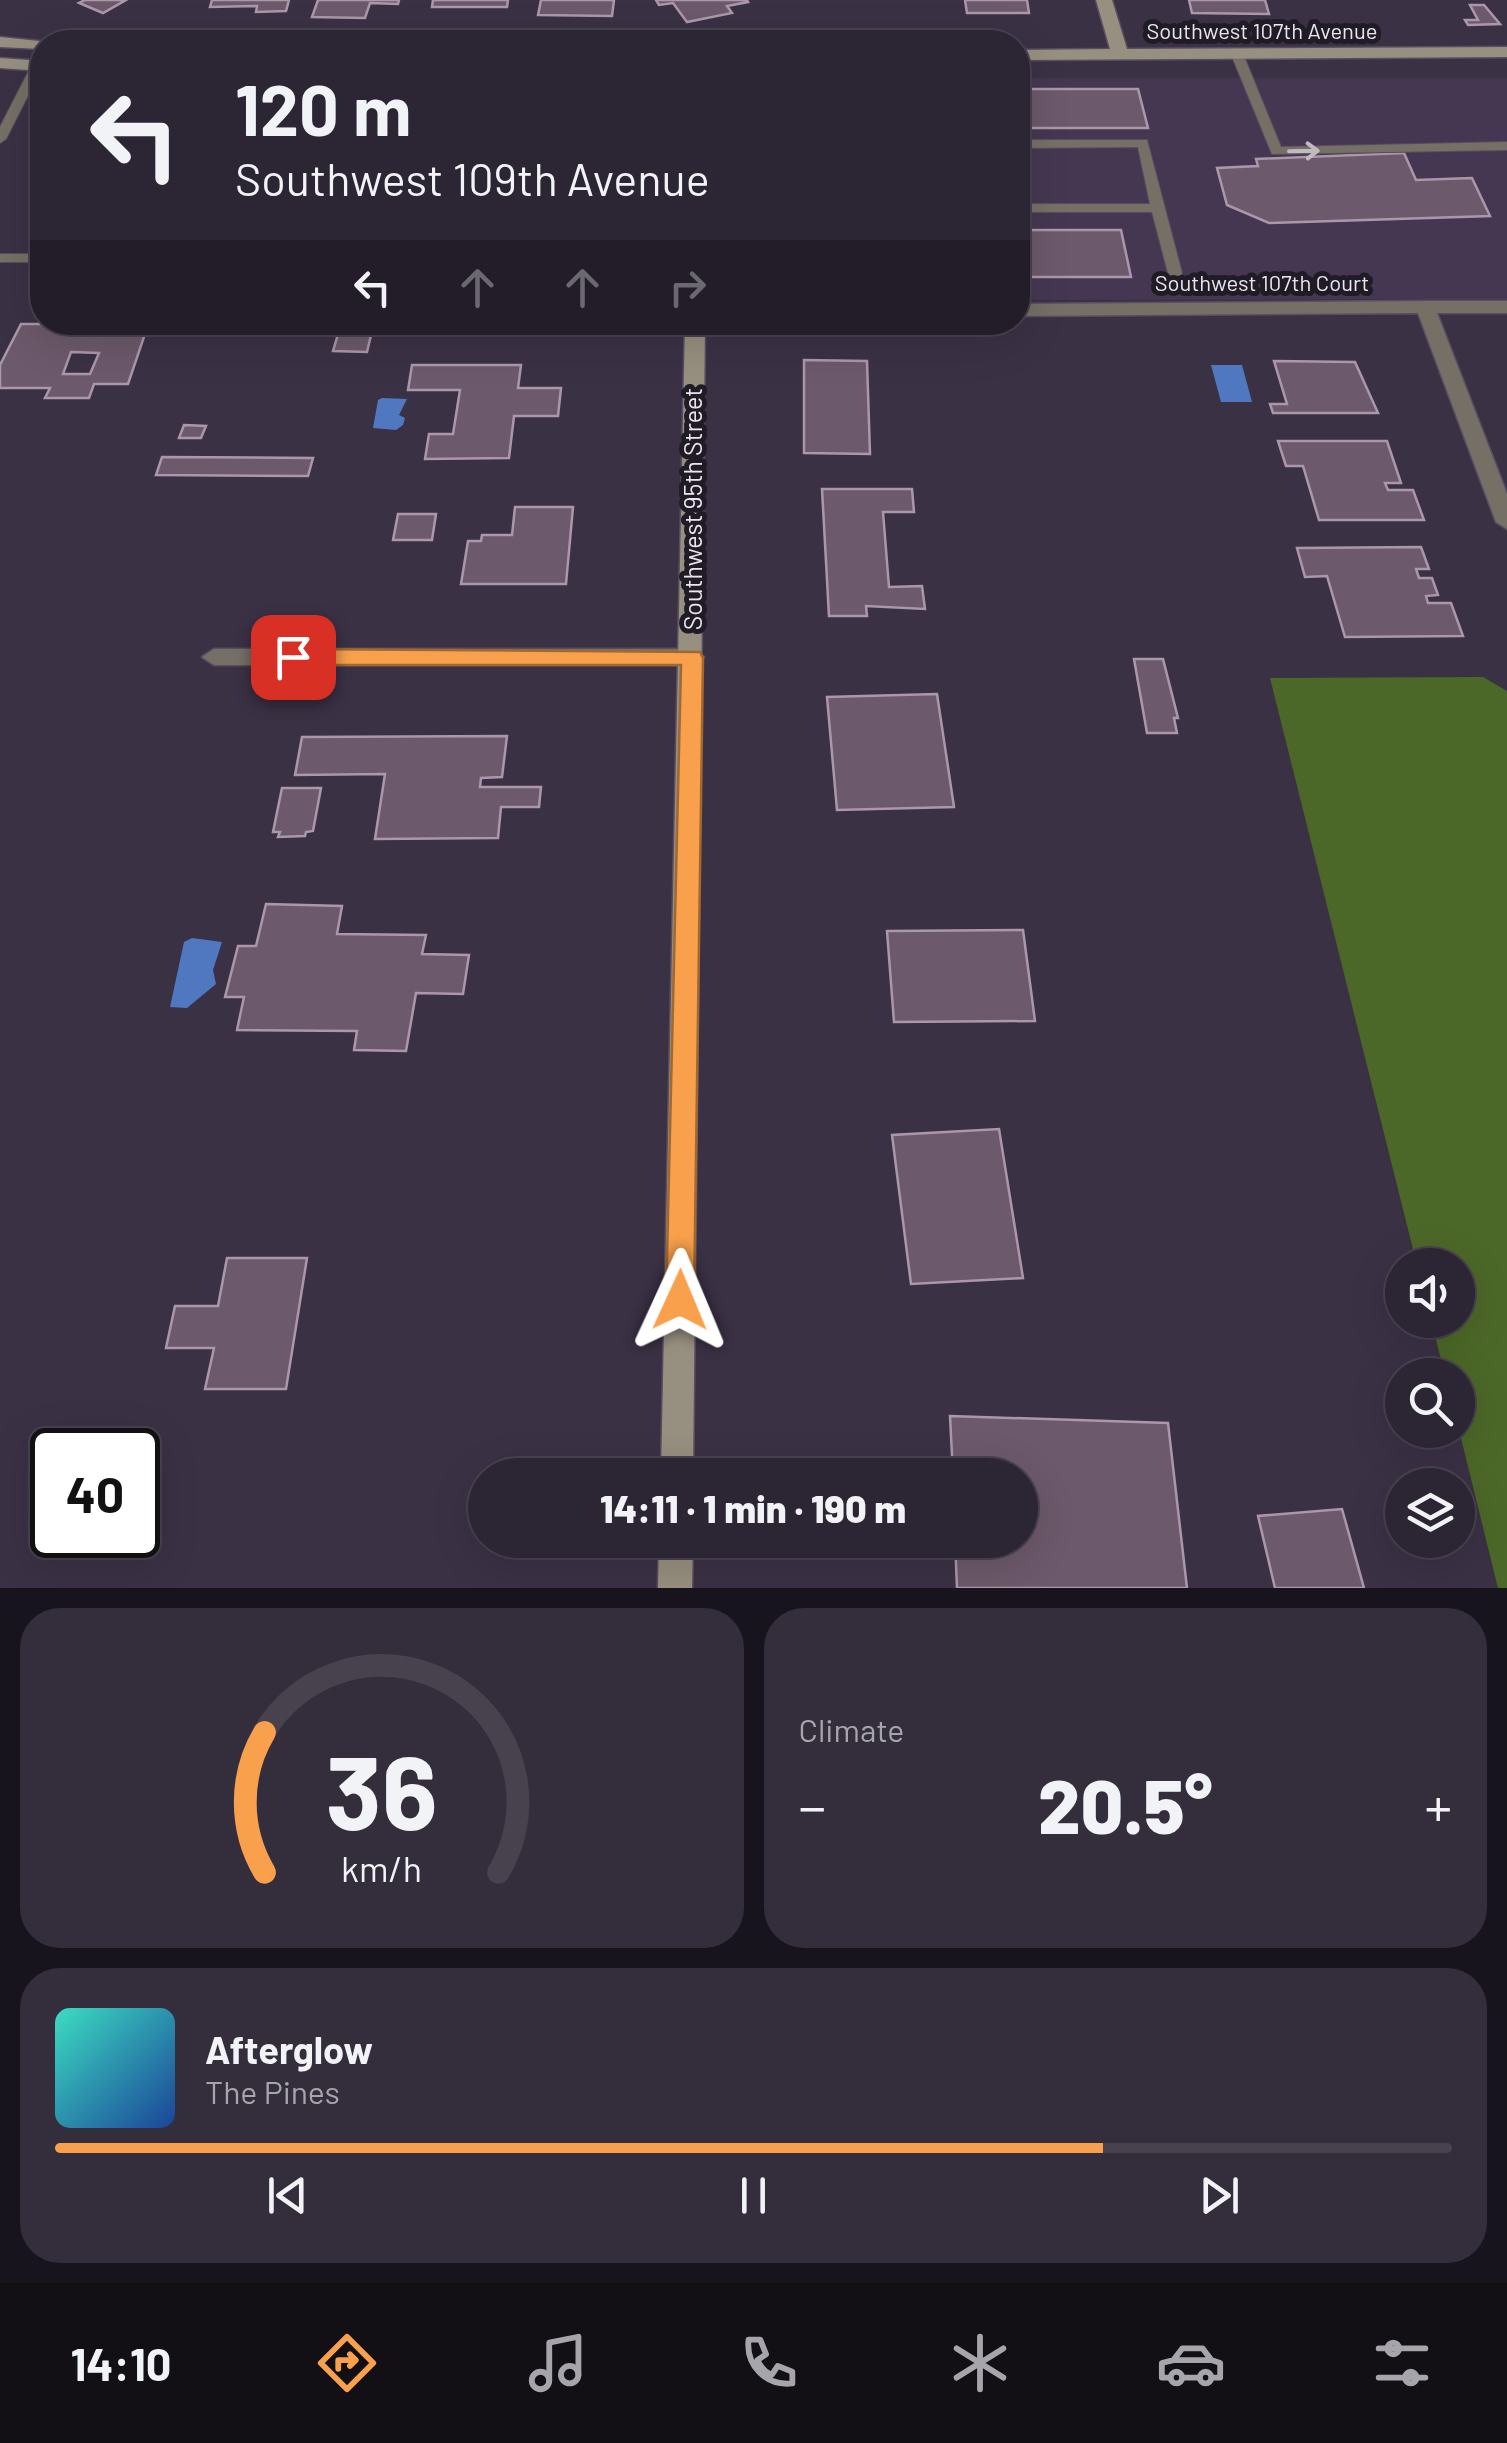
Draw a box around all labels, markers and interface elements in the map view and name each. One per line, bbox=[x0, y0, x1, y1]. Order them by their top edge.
street label: Southwest 107th Avenue bbox=[1146, 17, 1378, 43]
text: 120 m bbox=[235, 66, 411, 150]
icon: left bbox=[70, 70, 200, 200]
one-way arrow bbox=[1287, 141, 1319, 160]
text: Southwest 109th Avenue bbox=[235, 151, 710, 205]
icon: left bbox=[345, 260, 400, 315]
icon: ahead bbox=[450, 260, 505, 315]
icon: ahead bbox=[555, 260, 610, 315]
icon: right bbox=[660, 260, 715, 315]
street label: Southwest 107th Court bbox=[1155, 269, 1369, 295]
street label: Southwest 95th Street bbox=[677, 388, 707, 630]
pin bbox=[251, 615, 336, 700]
icon: arrive bbox=[266, 630, 321, 685]
position arrow bbox=[628, 1248, 732, 1352]
map controls bbox=[1385, 1248, 1475, 1558]
button: sound bbox=[1385, 1248, 1475, 1338]
button: search bbox=[1385, 1358, 1475, 1448]
speed limit sign: 40 bbox=[30, 1428, 160, 1558]
button: layers bbox=[1385, 1468, 1475, 1558]
text: 14:11 · 1 min · 190 m bbox=[600, 1485, 906, 1531]
text: Climate bbox=[799, 1710, 904, 1748]
text: 36 bbox=[326, 1726, 438, 1851]
text: 20.5° bbox=[1038, 1759, 1213, 1849]
text: − bbox=[799, 1772, 826, 1838]
text: + bbox=[1424, 1772, 1452, 1838]
text: km/h bbox=[341, 1846, 422, 1889]
text: Afterglow bbox=[205, 2026, 373, 2072]
text: The Pines bbox=[205, 2072, 340, 2110]
icon: previous bbox=[260, 2168, 315, 2223]
icon: pause bbox=[726, 2168, 781, 2223]
icon: next bbox=[1192, 2168, 1247, 2223]
icon: directions bbox=[312, 2328, 382, 2398]
icon: music bbox=[523, 2328, 593, 2398]
icon: phone bbox=[734, 2328, 804, 2398]
icon: climate bbox=[945, 2328, 1015, 2398]
icon: car bbox=[1156, 2328, 1226, 2398]
icon: filters bbox=[1367, 2328, 1437, 2398]
text: 14:10 bbox=[70, 2336, 172, 2390]

